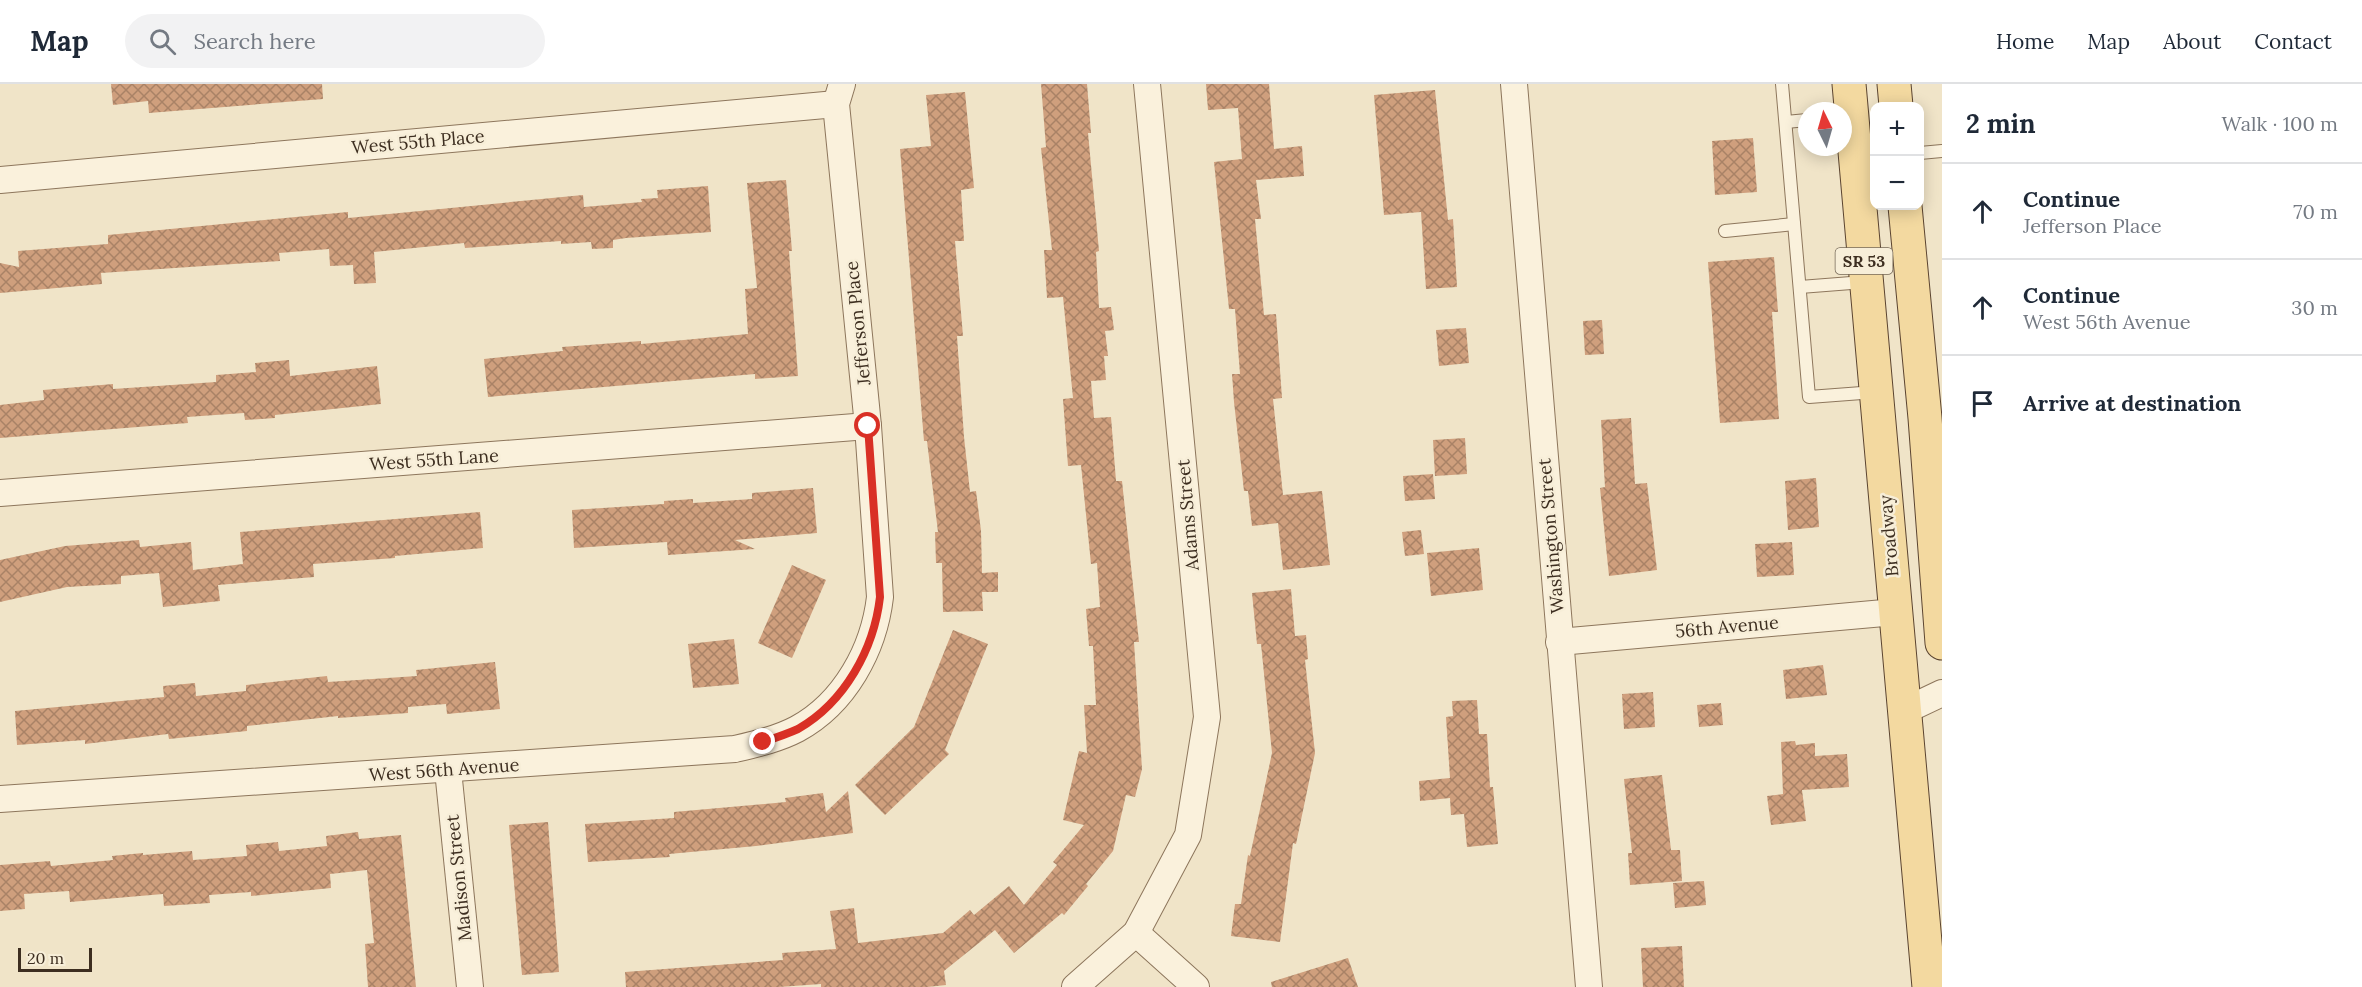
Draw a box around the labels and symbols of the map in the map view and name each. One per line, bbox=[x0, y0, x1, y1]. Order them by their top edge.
north arrow bbox=[1798, 102, 1852, 156]
street label: West 55th Place bbox=[351, 124, 486, 159]
road number: SR 53 bbox=[1836, 248, 1892, 274]
street label: Jefferson Place bbox=[840, 260, 876, 387]
route start bbox=[854, 412, 880, 438]
street label: West 55th Lane bbox=[368, 443, 500, 476]
street label: Washington Street bbox=[1532, 457, 1569, 615]
street label: Adams Street bbox=[1171, 458, 1204, 573]
street label: Broadway bbox=[1873, 494, 1904, 578]
street label: 56th Avenue bbox=[1674, 611, 1780, 642]
route end bbox=[749, 728, 775, 754]
street label: West 56th Avenue bbox=[368, 753, 520, 786]
street label: Madison Street bbox=[440, 814, 477, 942]
scale bar bbox=[18, 945, 92, 972]

